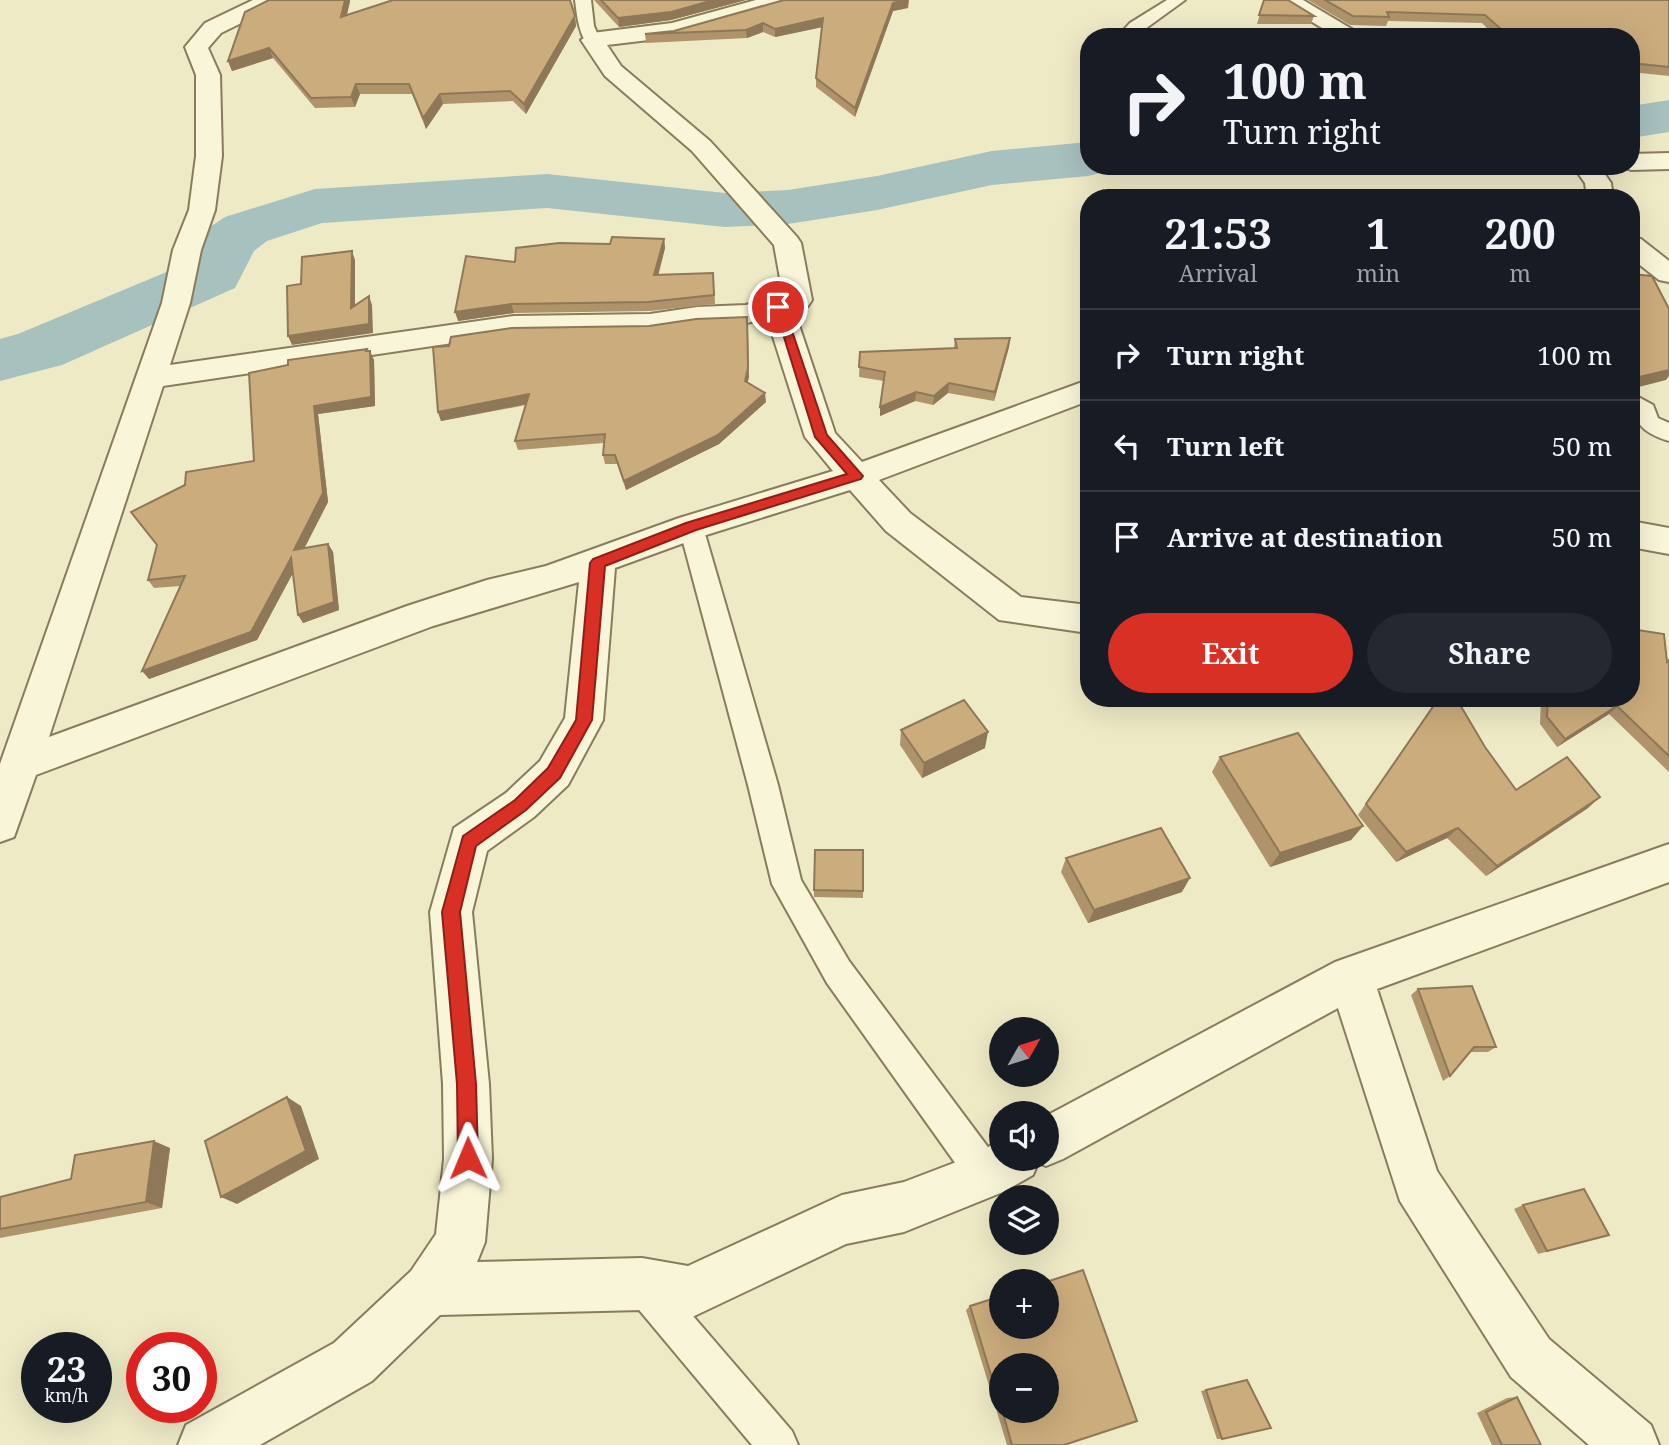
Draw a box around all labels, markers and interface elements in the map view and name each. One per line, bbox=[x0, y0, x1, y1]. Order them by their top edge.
text: 100 m bbox=[1223, 47, 1367, 113]
icon: right bbox=[1108, 56, 1199, 147]
text: Turn right bbox=[1223, 110, 1381, 153]
text: 21:53 bbox=[1164, 204, 1272, 261]
text: 1 bbox=[1366, 204, 1390, 261]
text: 200 bbox=[1484, 204, 1556, 261]
text: Arrival bbox=[1179, 257, 1257, 289]
text: min bbox=[1356, 257, 1400, 289]
text: m bbox=[1509, 257, 1531, 289]
pin bbox=[748, 277, 808, 337]
icon: arrive bbox=[759, 288, 797, 326]
icon: right bbox=[1108, 336, 1146, 374]
text: Turn right bbox=[1167, 337, 1304, 373]
text: 100 m bbox=[1537, 337, 1612, 373]
icon: left bbox=[1108, 427, 1146, 465]
text: Turn left bbox=[1167, 428, 1284, 464]
text: 50 m bbox=[1552, 428, 1612, 464]
icon: arrive bbox=[1108, 518, 1146, 556]
text: Arrive at destination bbox=[1167, 519, 1443, 555]
text: 50 m bbox=[1552, 519, 1612, 555]
button: Exit bbox=[1108, 613, 1353, 693]
button: Share bbox=[1367, 613, 1612, 693]
north arrow bbox=[989, 1017, 1059, 1087]
map controls bbox=[989, 1017, 1059, 1423]
button: sound bbox=[989, 1101, 1059, 1171]
position arrow bbox=[431, 1121, 505, 1195]
button: layers bbox=[989, 1185, 1059, 1255]
button: + bbox=[989, 1269, 1059, 1339]
speed limit sign: 30 bbox=[126, 1332, 217, 1423]
text: 23 bbox=[47, 1345, 86, 1392]
button: − bbox=[989, 1353, 1059, 1423]
text: km/h bbox=[44, 1383, 89, 1407]

